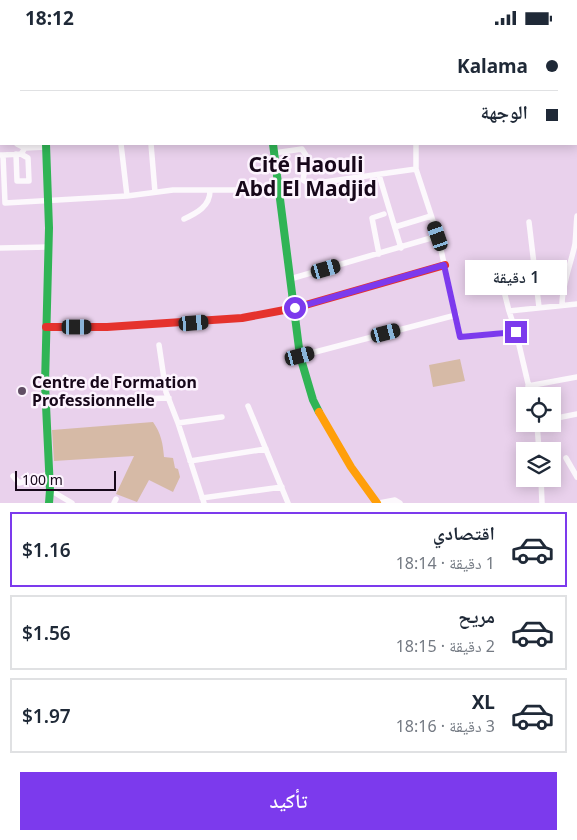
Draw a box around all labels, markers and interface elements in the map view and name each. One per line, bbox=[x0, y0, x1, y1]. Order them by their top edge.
text: 18:12 bbox=[25, 5, 74, 31]
text: Kalama bbox=[457, 53, 528, 79]
text: الوجهة bbox=[480, 99, 528, 125]
district label: Cité Haouli Abd El Madjid bbox=[235, 150, 377, 202]
car bbox=[426, 219, 449, 253]
car bbox=[309, 258, 342, 280]
callout: 1 دقيقة bbox=[465, 259, 567, 295]
text: 1 دقيقة bbox=[493, 266, 539, 288]
route start bbox=[284, 297, 306, 319]
car bbox=[178, 314, 209, 332]
car bbox=[62, 320, 92, 335]
route end bbox=[505, 321, 527, 343]
car bbox=[369, 322, 402, 344]
car bbox=[283, 345, 316, 367]
place label: Centre de Formation Professionnelle bbox=[32, 371, 197, 411]
marker: Centre de Formation Professionnelle bbox=[16, 385, 28, 397]
map controls bbox=[516, 387, 561, 487]
button: locate bbox=[516, 387, 561, 432]
button: layers bbox=[516, 442, 561, 487]
scale bar bbox=[15, 467, 116, 491]
text: 100 m bbox=[22, 470, 63, 489]
text: اقتصادي bbox=[433, 520, 495, 546]
icon: car bbox=[510, 527, 555, 572]
text: $1.16 bbox=[22, 537, 71, 563]
text: 1 دقيقة · 18:14 bbox=[396, 552, 495, 574]
text: مريح bbox=[458, 603, 495, 629]
icon: car bbox=[510, 610, 555, 655]
text: $1.56 bbox=[22, 620, 71, 646]
text: 2 دقيقة · 18:15 bbox=[396, 635, 495, 657]
text: XL bbox=[472, 689, 495, 715]
icon: car bbox=[510, 693, 555, 738]
text: $1.97 bbox=[22, 703, 71, 729]
text: 3 دقيقة · 18:16 bbox=[396, 715, 495, 737]
button: تأكيد bbox=[20, 772, 557, 830]

